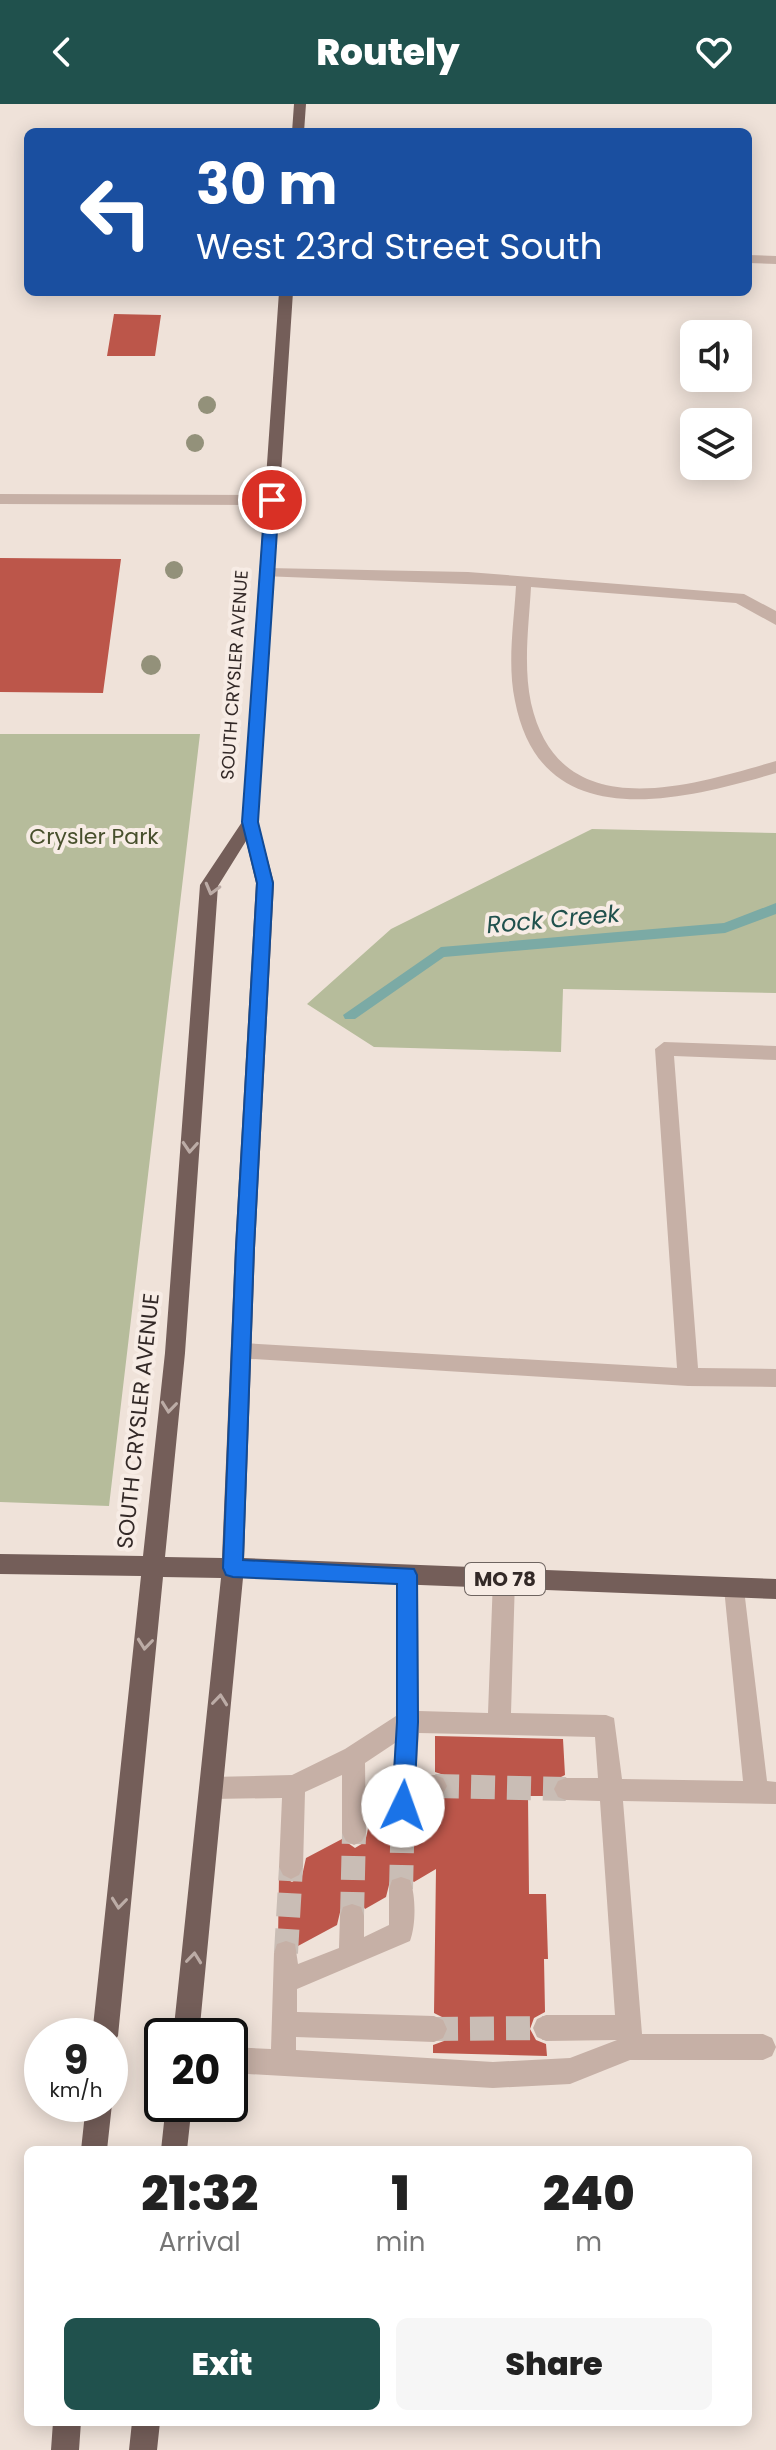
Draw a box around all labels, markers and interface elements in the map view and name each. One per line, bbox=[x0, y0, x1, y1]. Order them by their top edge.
text: Routely bbox=[316, 27, 460, 78]
icon: back bbox=[40, 30, 84, 74]
icon: heart bbox=[692, 30, 736, 74]
text: 30 m bbox=[196, 145, 338, 224]
icon: left bbox=[64, 160, 168, 264]
text: West 23rd Street South bbox=[196, 221, 603, 272]
map controls bbox=[680, 320, 752, 480]
button: sound bbox=[680, 320, 752, 392]
button: layers bbox=[680, 408, 752, 480]
pin bbox=[238, 466, 306, 534]
icon: arrive bbox=[250, 478, 294, 522]
street label: SOUTH CRYSLER AVENUE bbox=[214, 569, 254, 781]
park label: Crysler Park bbox=[29, 821, 159, 852]
one-way arrow bbox=[204, 882, 221, 895]
water label: Rock Creek bbox=[485, 897, 623, 941]
one-way arrow bbox=[182, 1141, 199, 1154]
street label: SOUTH CRYSLER AVENUE bbox=[109, 1292, 167, 1550]
one-way arrow bbox=[160, 1400, 177, 1413]
road number: MO 78 bbox=[465, 1563, 545, 1595]
one-way arrow bbox=[136, 1638, 153, 1651]
one-way arrow bbox=[211, 1693, 228, 1706]
position arrow bbox=[361, 1764, 445, 1848]
one-way arrow bbox=[110, 1897, 127, 1910]
one-way arrow bbox=[185, 1951, 202, 1964]
speed limit sign: 20 bbox=[144, 2018, 248, 2122]
text: 9 bbox=[64, 2032, 88, 2088]
text: km/h bbox=[49, 2076, 103, 2104]
text: 21:32 bbox=[141, 2160, 258, 2227]
text: 1 bbox=[391, 2160, 410, 2227]
text: 240 bbox=[543, 2160, 635, 2227]
text: Arrival bbox=[159, 2224, 241, 2260]
text: min bbox=[376, 2224, 425, 2260]
text: m bbox=[575, 2224, 602, 2260]
button: Exit bbox=[64, 2318, 380, 2410]
button: Share bbox=[396, 2318, 712, 2410]

